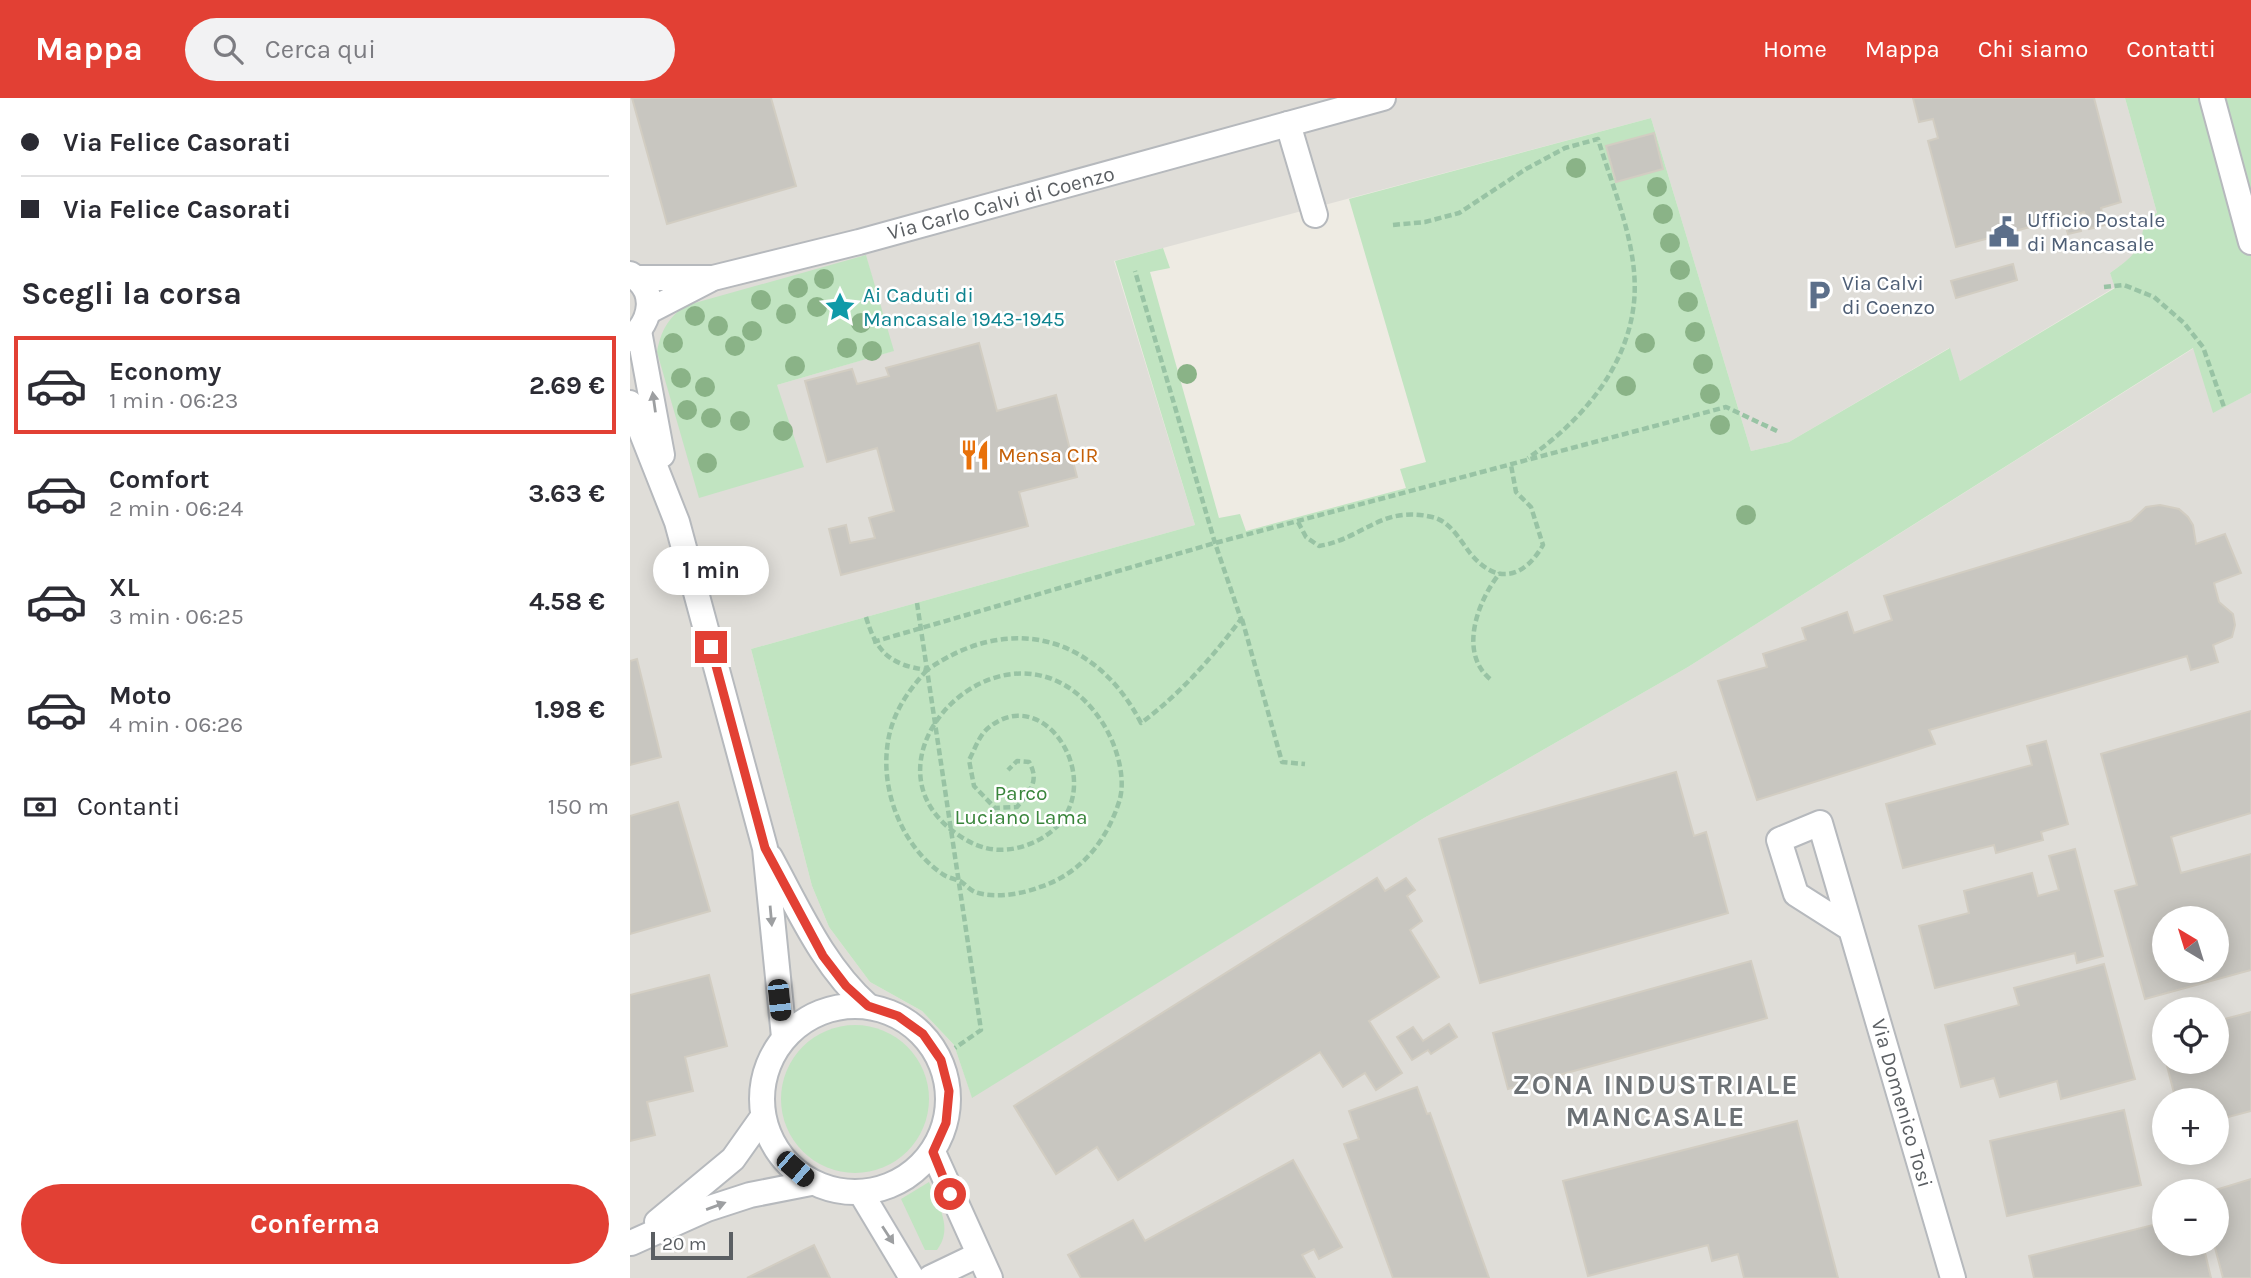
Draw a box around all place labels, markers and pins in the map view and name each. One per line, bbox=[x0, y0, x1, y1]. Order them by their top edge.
place label: Ufficio Postale di Mancasale bbox=[2027, 208, 2165, 256]
public building icon: Ufficio Postale di Mancasale bbox=[1987, 215, 2021, 249]
place label: Via Calvi di Coenzo bbox=[1842, 271, 1935, 319]
parking icon: Via Calvi di Coenzo bbox=[1802, 278, 1836, 312]
place label: Ai Caduti di Mancasale 1943-1945 bbox=[863, 283, 1065, 331]
place icon: Ai Caduti di Mancasale 1943-1945 bbox=[823, 290, 857, 324]
restaurant icon: Mensa CIR bbox=[958, 438, 992, 472]
place label: Mensa CIR bbox=[998, 443, 1098, 467]

